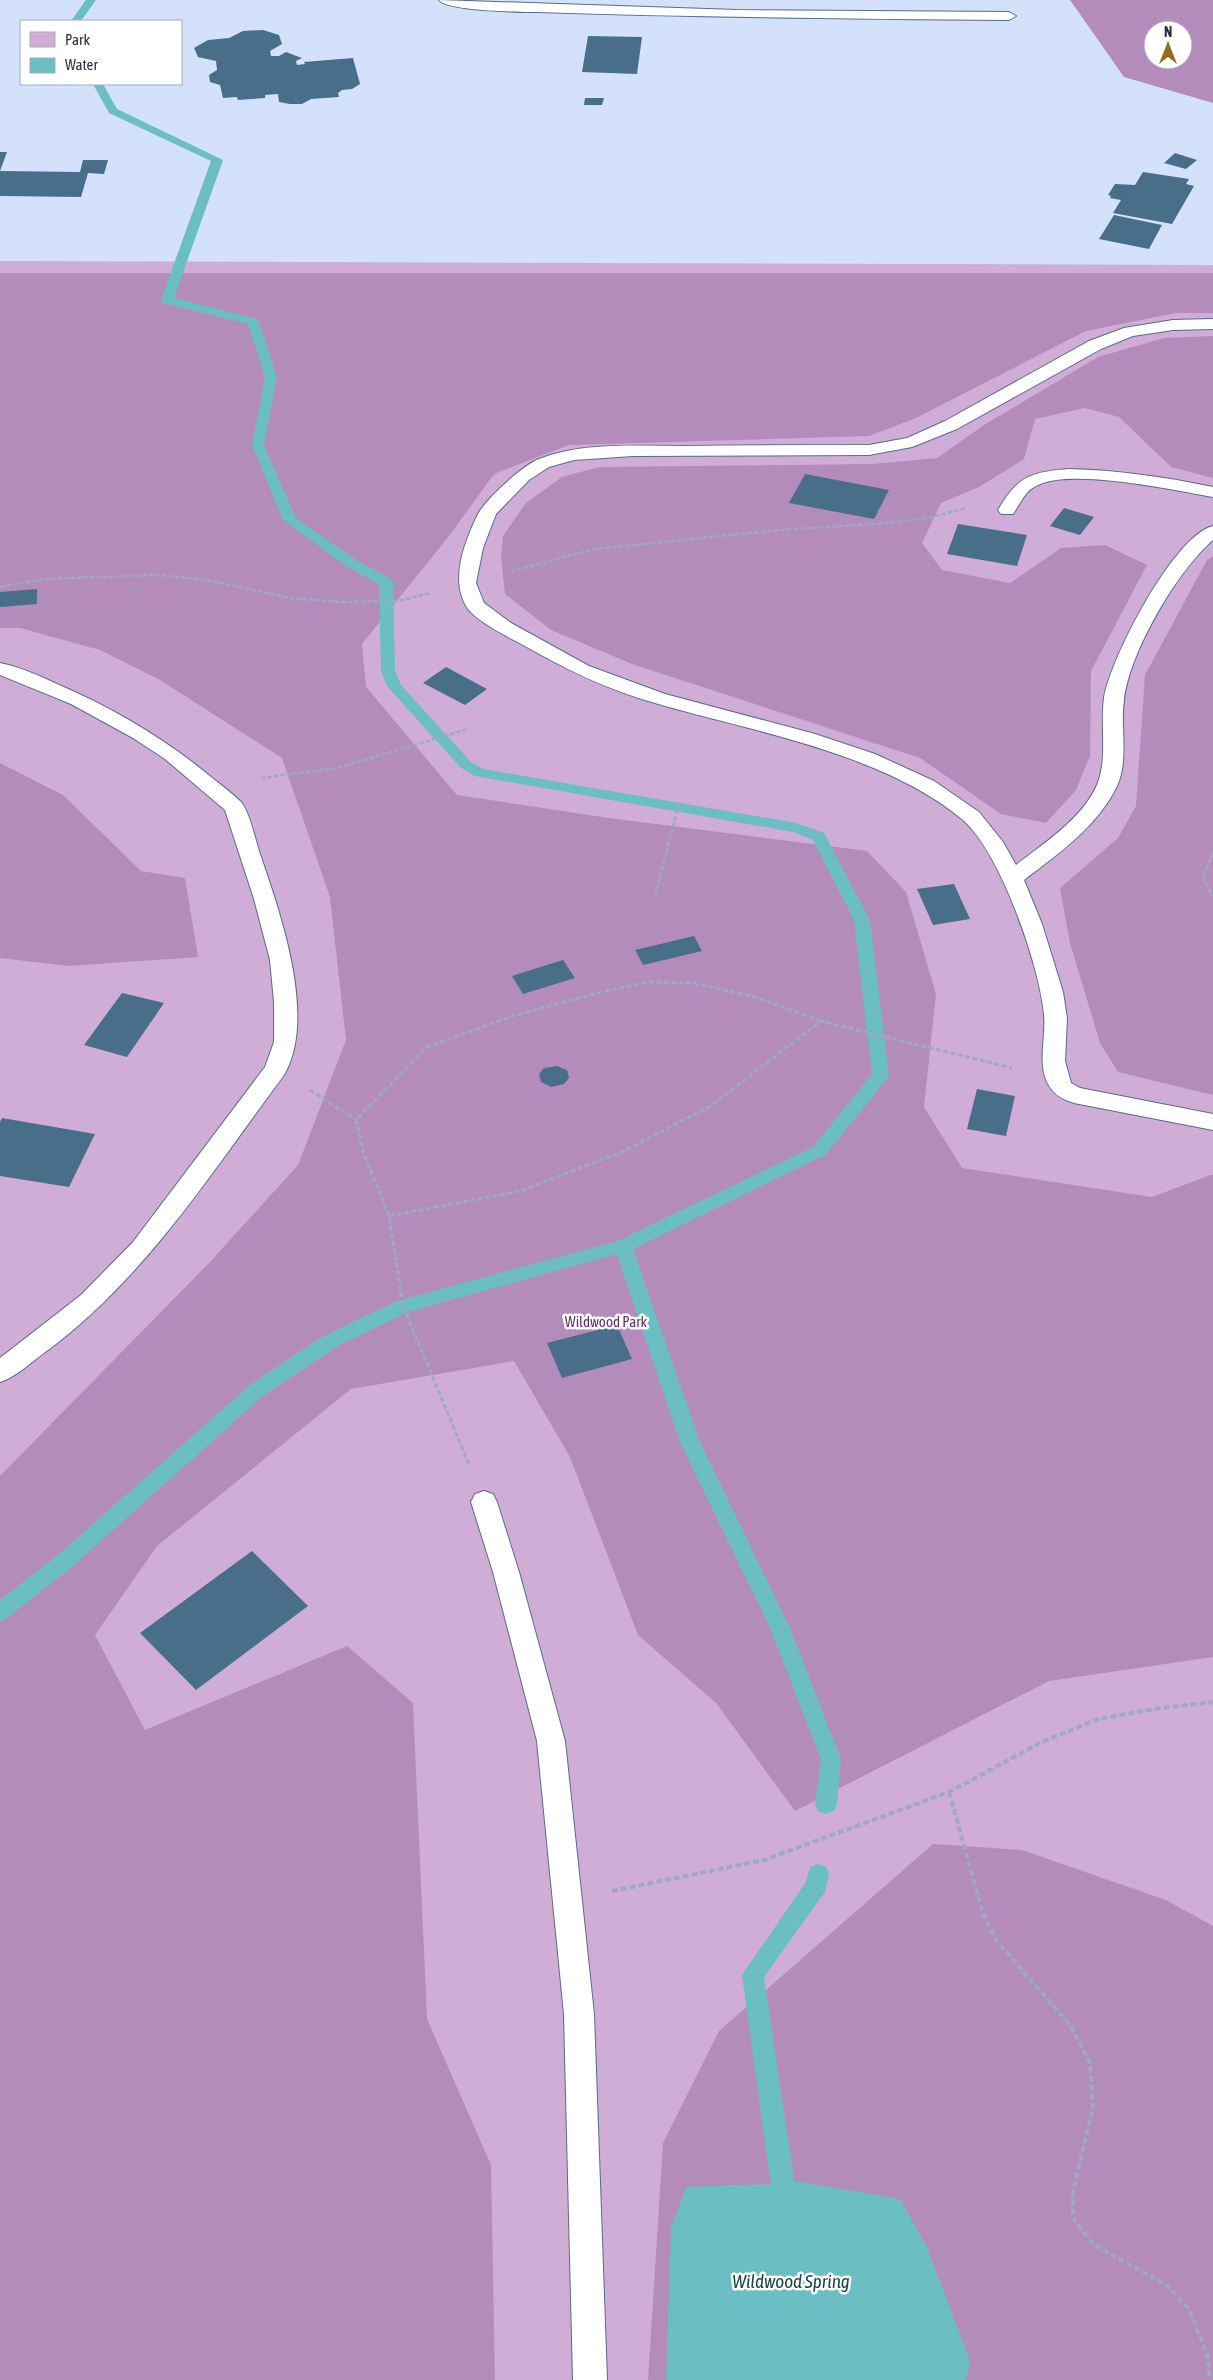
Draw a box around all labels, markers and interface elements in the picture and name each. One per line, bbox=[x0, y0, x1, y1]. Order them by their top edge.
legend bbox=[20, 20, 182, 85]
north arrow bbox=[1143, 20, 1193, 70]
text: N bbox=[1164, 24, 1172, 40]
text: Park bbox=[65, 31, 90, 48]
text: Water bbox=[65, 56, 98, 73]
park label: Wildwood Park bbox=[565, 1313, 648, 1330]
water label: Wildwood Spring bbox=[732, 2270, 850, 2292]

